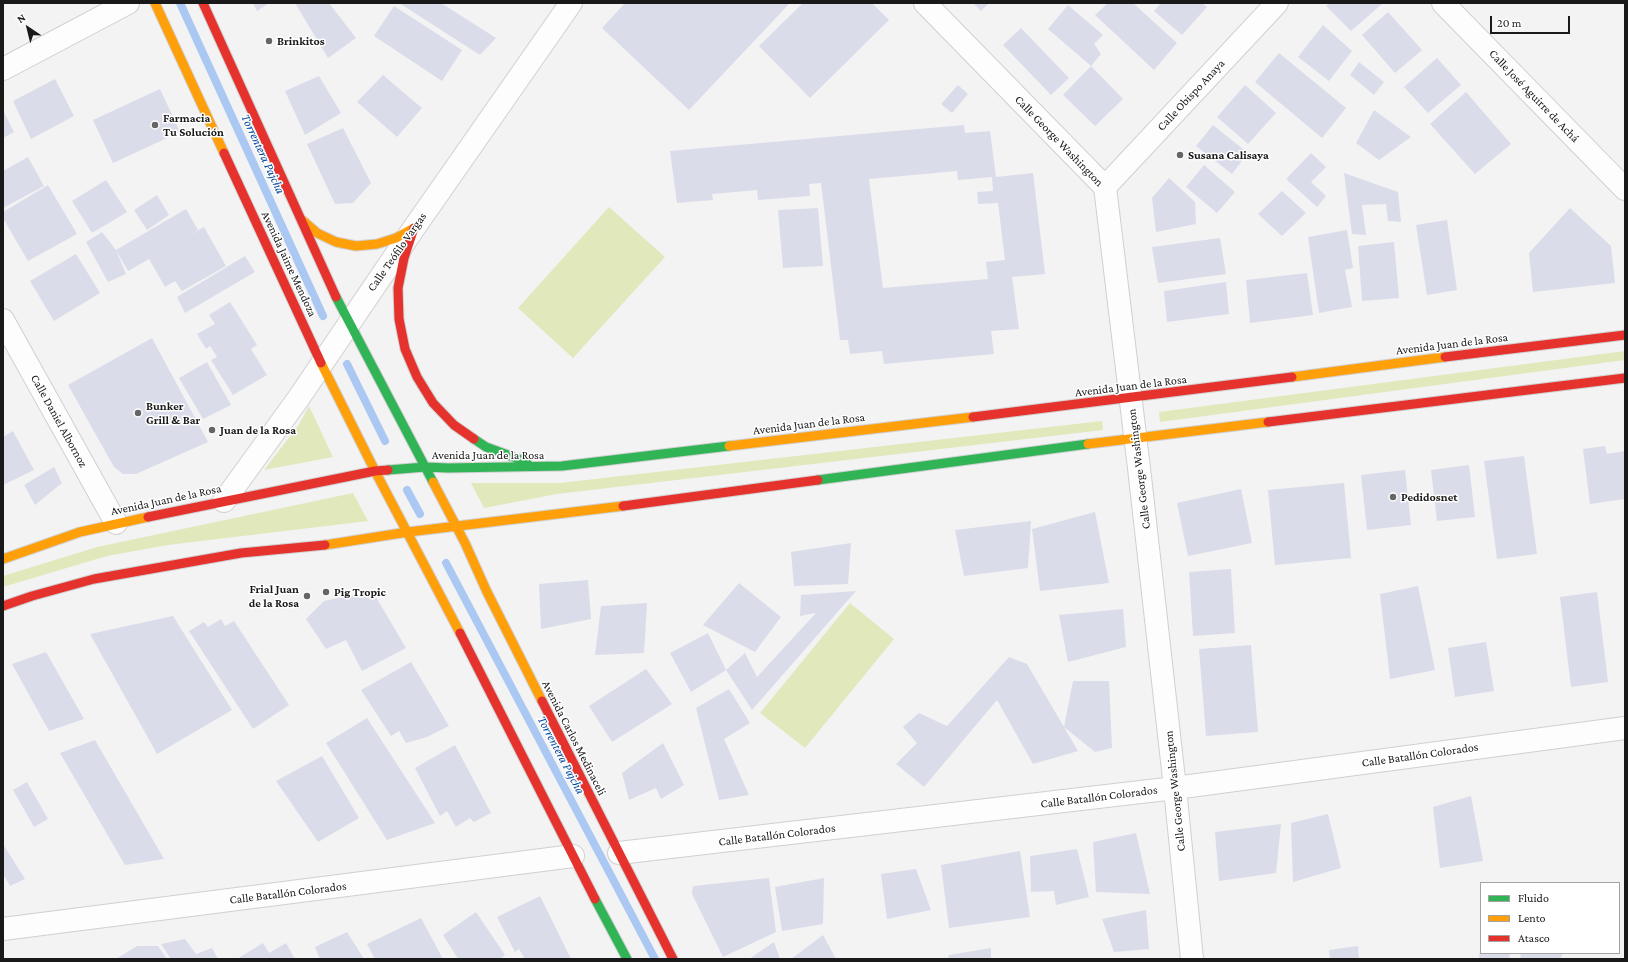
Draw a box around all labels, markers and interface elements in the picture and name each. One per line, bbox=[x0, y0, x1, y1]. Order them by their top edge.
north arrow bbox=[8, 8, 48, 48]
scale bar bbox=[1492, 8, 1572, 34]
text: N bbox=[15, 11, 28, 25]
text: 20 m bbox=[1497, 16, 1521, 30]
place label: Brinkitos bbox=[277, 34, 325, 48]
marker: Brinkitos bbox=[264, 36, 274, 46]
street label: Calle José Aguirre de Achá bbox=[1486, 47, 1582, 145]
street label: Calle Obispo Anaya bbox=[1154, 56, 1228, 134]
street label: Calle George Washington bbox=[1012, 92, 1106, 190]
place label: Farmacia Tu Solución bbox=[163, 111, 224, 139]
water label: Torrentera Pajcha bbox=[238, 111, 288, 197]
marker: Farmacia Tu Solución bbox=[150, 120, 160, 130]
place label: Susana Calisaya bbox=[1188, 148, 1269, 162]
marker: Susana Calisaya bbox=[1175, 150, 1185, 160]
street label: Avenida Jaime Mendoza bbox=[258, 209, 320, 319]
street label: Calle Teófilo Vargas bbox=[364, 210, 430, 294]
street label: Avenida Juan de la Rosa bbox=[1395, 330, 1509, 358]
street label: Calle Daniel Albornoz bbox=[27, 372, 91, 470]
street label: Avenida Juan de la Rosa bbox=[1074, 372, 1188, 400]
place label: Bunker Grill & Bar bbox=[146, 399, 200, 427]
marker: Bunker Grill & Bar bbox=[133, 408, 143, 418]
street label: Calle George Washington bbox=[1124, 408, 1154, 530]
street label: Avenida Juan de la Rosa bbox=[752, 410, 866, 438]
place label: Juan de la Rosa bbox=[220, 423, 296, 437]
marker: Juan de la Rosa bbox=[207, 425, 217, 435]
street label: Avenida Juan de la Rosa bbox=[432, 448, 544, 462]
street label: Avenida Juan de la Rosa bbox=[109, 481, 223, 519]
place label: Pedidosnet bbox=[1401, 490, 1458, 504]
marker: Pedidosnet bbox=[1388, 492, 1398, 502]
place label: Frial Juan de la Rosa bbox=[249, 582, 299, 610]
place label: Pig Tropic bbox=[334, 585, 386, 599]
marker: Pig Tropic bbox=[321, 587, 331, 597]
marker: Frial Juan de la Rosa bbox=[302, 591, 312, 601]
street label: Avenida Carlos Medinaceli bbox=[539, 678, 609, 798]
water label: Torrentera Pajcha bbox=[534, 713, 588, 797]
street label: Calle George Washington bbox=[1161, 730, 1189, 852]
street label: Calle Batallón Colorados bbox=[1361, 740, 1479, 770]
street label: Calle Batallón Colorados bbox=[1040, 783, 1158, 811]
street label: Calle Batallón Colorados bbox=[718, 821, 836, 849]
street label: Calle Batallón Colorados bbox=[229, 879, 347, 907]
legend bbox=[1480, 882, 1620, 954]
text: Fluido bbox=[1518, 891, 1549, 905]
text: Lento bbox=[1518, 911, 1546, 925]
text: Atasco bbox=[1518, 931, 1550, 945]

